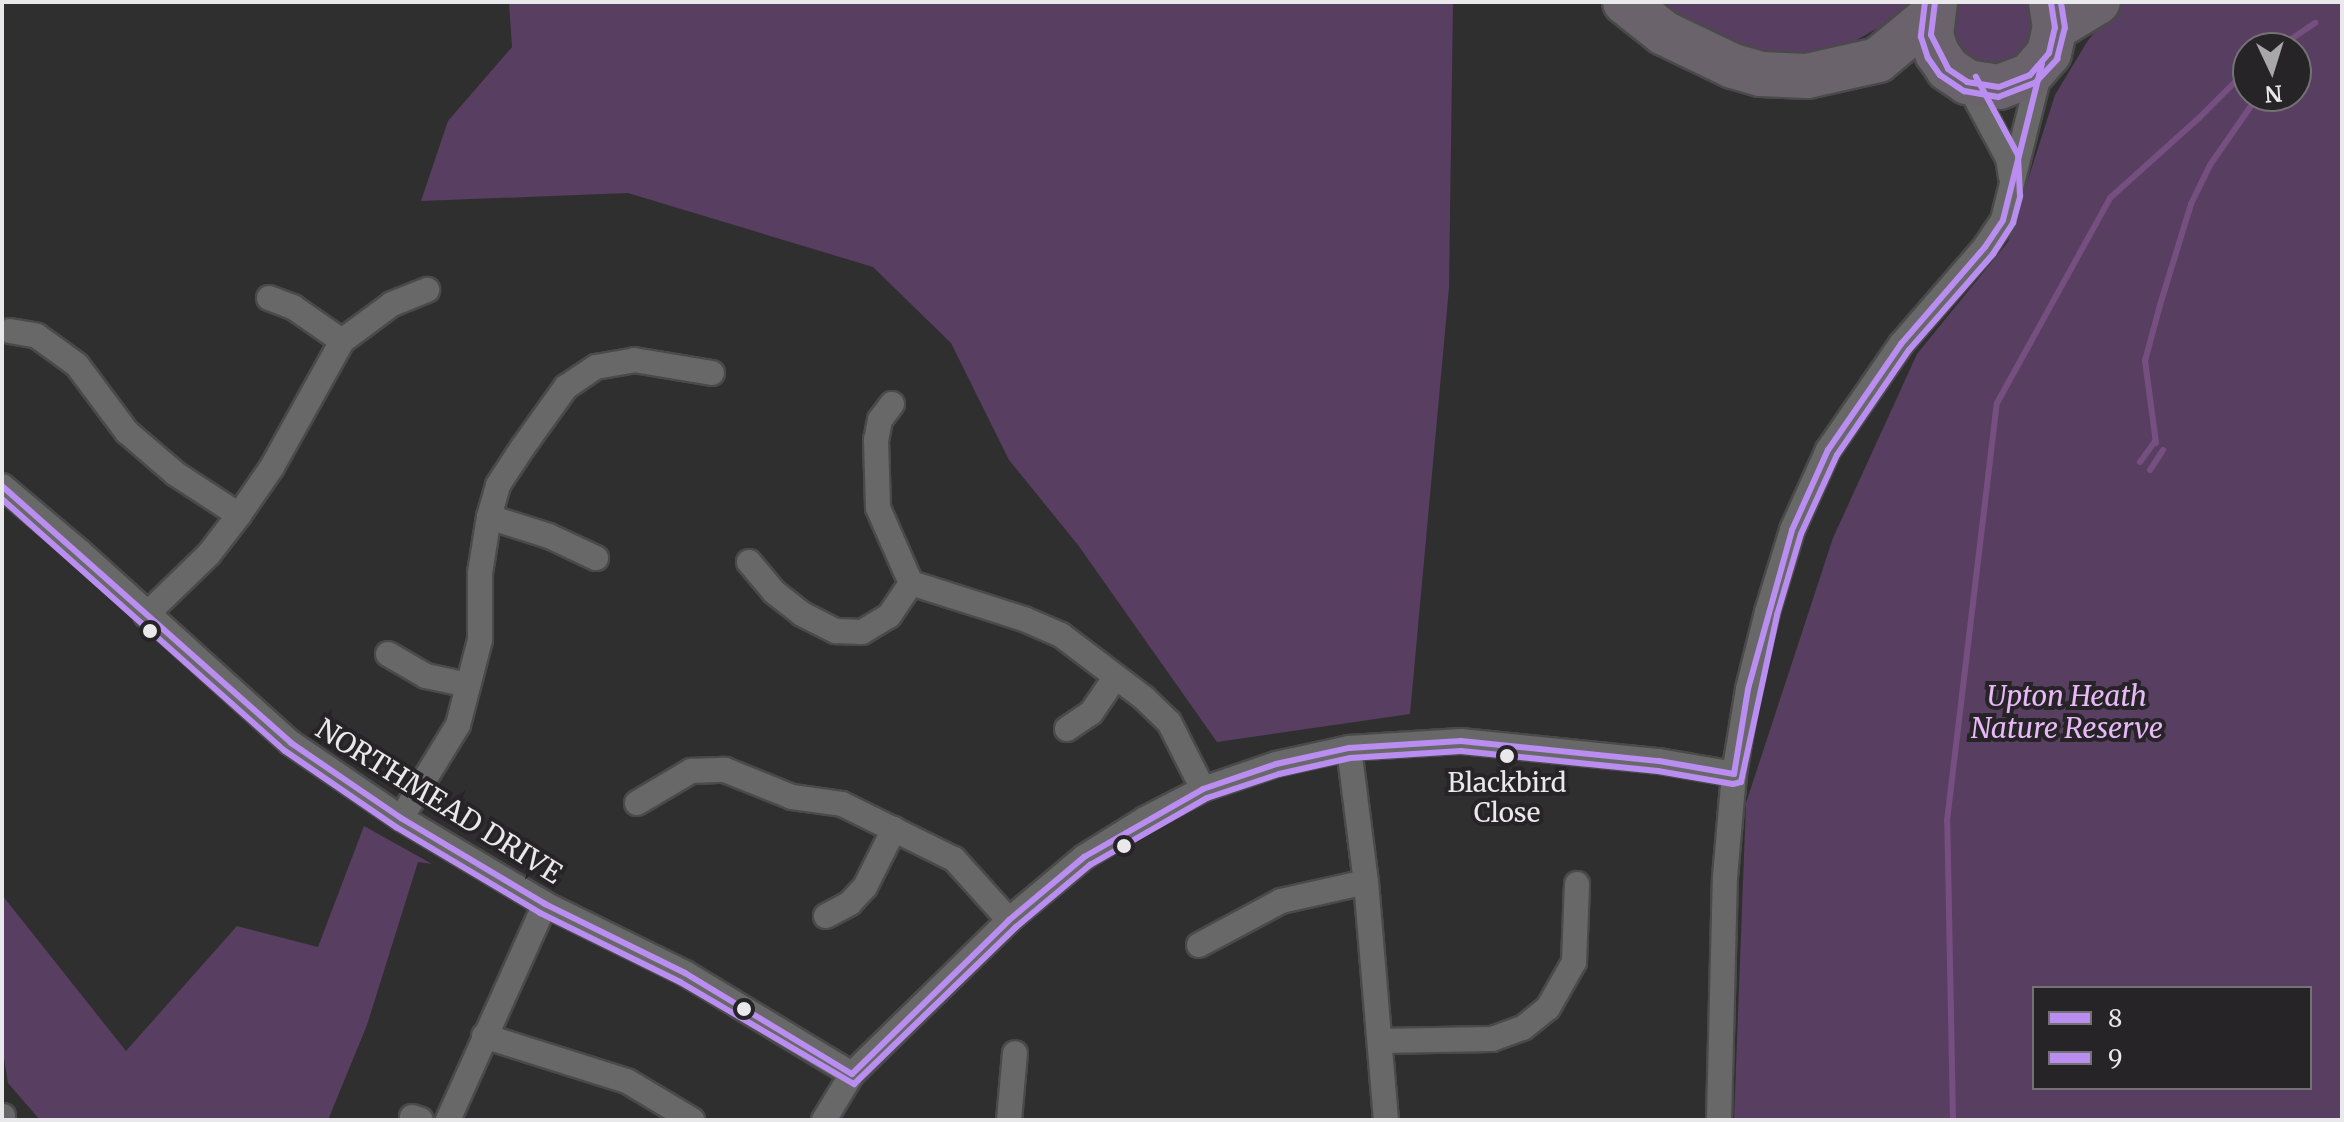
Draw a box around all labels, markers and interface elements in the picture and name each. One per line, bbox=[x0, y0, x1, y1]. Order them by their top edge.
north arrow bbox=[2232, 32, 2312, 112]
text: N bbox=[2264, 79, 2283, 109]
unlabelled marker bbox=[142, 623, 158, 639]
park label: Upton Heath Nature Reserve bbox=[1971, 679, 2163, 745]
street label: NORTHMEAD DRIVE bbox=[310, 712, 568, 890]
marker: Blackbird Close bbox=[1499, 748, 1515, 764]
place label: Blackbird Close bbox=[1448, 767, 1566, 828]
unlabelled marker bbox=[1116, 838, 1132, 854]
legend bbox=[2032, 986, 2312, 1090]
unlabelled marker bbox=[736, 1001, 752, 1017]
text: 8 bbox=[2108, 1003, 2122, 1034]
text: 9 bbox=[2108, 1043, 2123, 1074]

